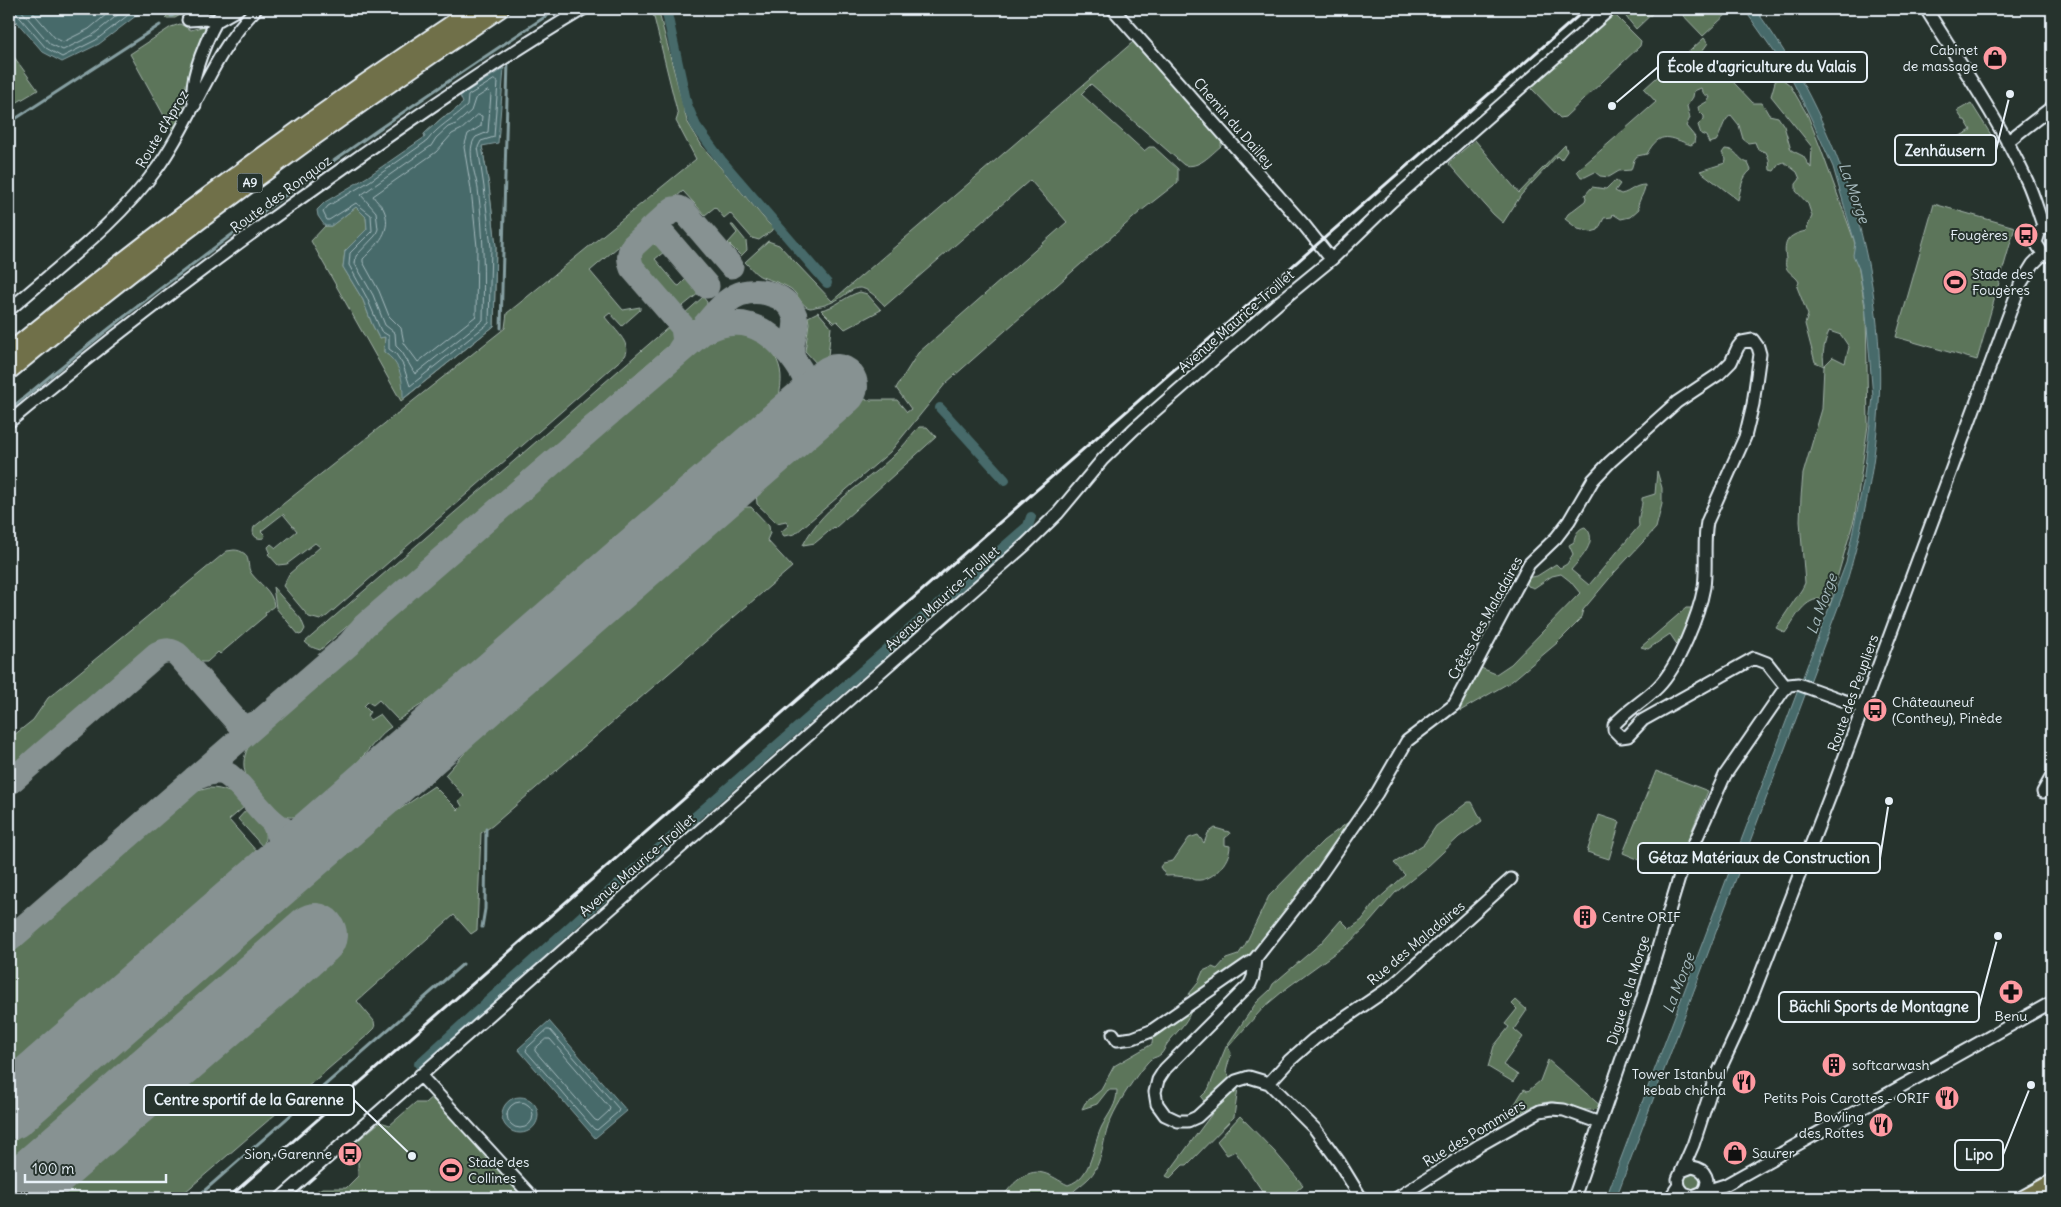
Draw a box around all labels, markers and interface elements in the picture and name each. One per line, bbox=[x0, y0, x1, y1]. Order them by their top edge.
place label: Cabinet de massage bbox=[1903, 41, 1978, 75]
shop icon: Cabinet de massage bbox=[1982, 45, 2008, 71]
callout: École d'agriculture du Valais bbox=[1658, 52, 1867, 82]
text: École d'agriculture du Valais bbox=[1668, 56, 1857, 77]
street label: Chemin du Dailley bbox=[1190, 74, 1278, 172]
street label: Route d'Aproz bbox=[132, 87, 192, 171]
callout: Zenhäusern bbox=[1895, 135, 1996, 165]
text: Zenhäusern bbox=[1905, 141, 1985, 160]
street label: Route des Ronquoz bbox=[227, 151, 335, 237]
water label: La Morge bbox=[1835, 160, 1874, 227]
road number: A9 bbox=[238, 174, 262, 192]
bus stop icon: Fougères bbox=[2013, 222, 2039, 248]
place label: Fougères bbox=[1950, 226, 2008, 244]
place label: Stade des Fougères bbox=[1972, 265, 2033, 299]
street label: Avenue Maurice-Troillet bbox=[1174, 266, 1298, 376]
sports icon: Stade des Fougères bbox=[1942, 269, 1968, 295]
street label: Avenue Maurice-Troillet bbox=[881, 542, 1003, 654]
street label: Crêtes des Maladaires bbox=[1444, 553, 1526, 683]
water label: La Morge bbox=[1802, 570, 1842, 637]
street label: Route des Peupliers bbox=[1823, 632, 1883, 754]
place label: Châteauneuf (Conthey), Pinède bbox=[1892, 693, 2002, 727]
bus stop icon: Châteauneuf (Conthey), Pinède bbox=[1862, 697, 1888, 723]
street label: Avenue Maurice-Troillet bbox=[575, 810, 699, 920]
callout: Gétaz Matériaux de Construction bbox=[1638, 843, 1880, 873]
text: Gétaz Matériaux de Construction bbox=[1648, 848, 1870, 867]
street label: Rue des Maladaires bbox=[1363, 897, 1469, 989]
building icon: Centre ORIF bbox=[1572, 904, 1598, 930]
place label: Centre ORIF bbox=[1602, 908, 1681, 926]
street label: Digue de la Morge bbox=[1603, 933, 1653, 1047]
water label: La Morge bbox=[1658, 949, 1699, 1016]
pharmacy icon: Benu bbox=[1998, 979, 2024, 1005]
callout: Bächli Sports de Montagne bbox=[1779, 992, 1979, 1022]
text: Bächli Sports de Montagne bbox=[1789, 997, 1969, 1017]
place label: Benu bbox=[1995, 1007, 2027, 1025]
building icon: softcarwash bbox=[1821, 1052, 1847, 1078]
place label: softcarwash bbox=[1852, 1056, 1930, 1074]
place label: Tower Istanbul kebab chicha bbox=[1632, 1065, 1726, 1099]
restaurant icon: Tower Istanbul kebab chicha bbox=[1731, 1069, 1757, 1095]
callout: Centre sportif de la Garenne bbox=[144, 1085, 354, 1115]
restaurant icon: Petits Pois Carottes - ORIF bbox=[1934, 1085, 1960, 1111]
place label: Petits Pois Carottes - ORIF bbox=[1763, 1089, 1930, 1107]
text: Centre sportif de la Garenne bbox=[154, 1090, 344, 1110]
street label: Rue des Pommiers bbox=[1419, 1095, 1529, 1171]
place label: Bowling des Rottes bbox=[1799, 1108, 1864, 1142]
restaurant icon: Bowling des Rottes bbox=[1868, 1112, 1894, 1138]
shop icon: Saurer bbox=[1722, 1140, 1748, 1166]
callout: Lipo bbox=[1955, 1140, 2003, 1170]
bus stop icon: Sion, Garenne bbox=[337, 1141, 363, 1167]
place label: Saurer bbox=[1752, 1144, 1795, 1162]
place label: Sion, Garenne bbox=[244, 1145, 332, 1163]
text: Lipo bbox=[1965, 1145, 1994, 1165]
scale bar bbox=[25, 1152, 166, 1184]
place label: Stade des Collines bbox=[468, 1153, 529, 1187]
sports icon: Stade des Collines bbox=[438, 1157, 464, 1183]
text: 100 m bbox=[32, 1159, 74, 1178]

